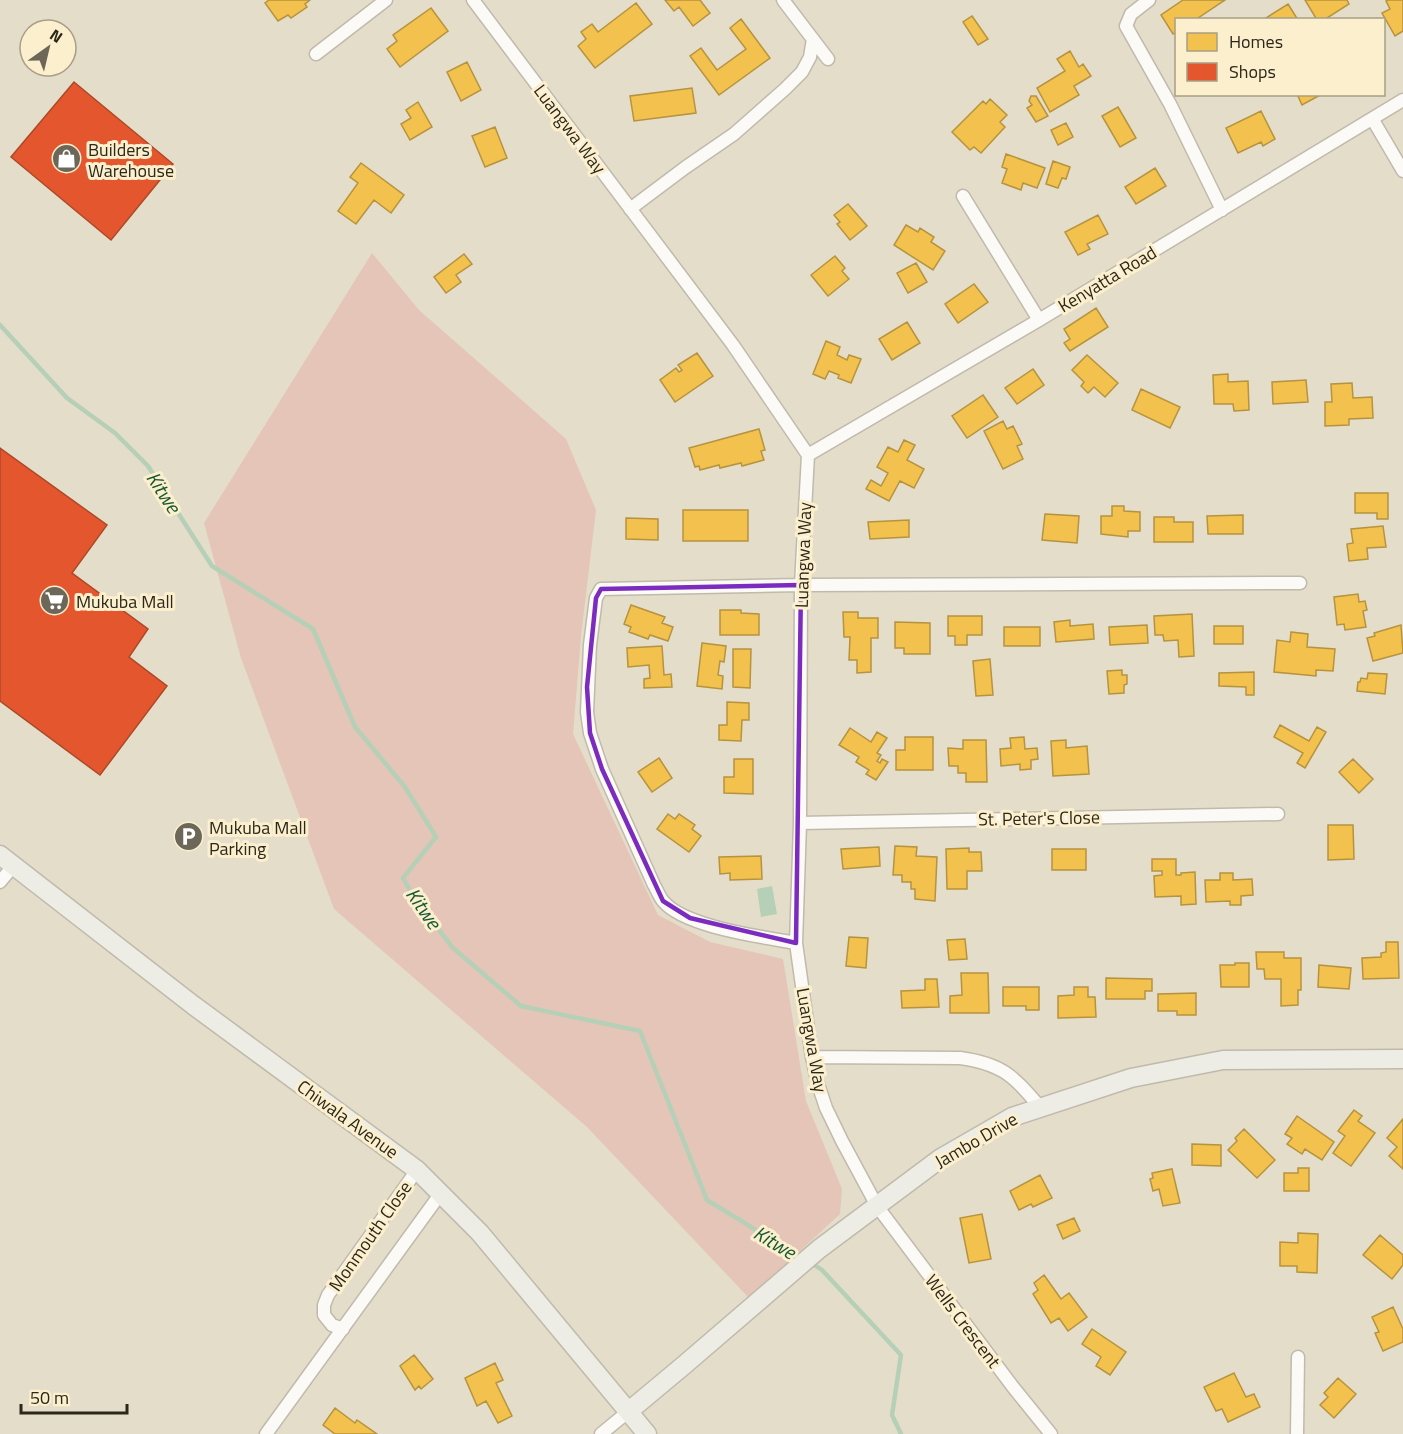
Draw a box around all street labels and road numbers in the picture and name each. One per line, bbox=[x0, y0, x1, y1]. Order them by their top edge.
street label: Luangwa Way bbox=[527, 79, 613, 180]
street label: Kenyatta Road bbox=[1053, 239, 1161, 319]
street label: Luangwa Way bbox=[788, 501, 818, 608]
street label: St. Peter's Close bbox=[978, 803, 1100, 833]
street label: Luangwa Way bbox=[790, 985, 835, 1095]
street label: Chiwala Avenue bbox=[292, 1073, 404, 1165]
street label: Jambo Drive bbox=[930, 1105, 1022, 1175]
street label: Monmouth Close bbox=[322, 1175, 418, 1297]
street label: Wells Crescent bbox=[919, 1268, 1008, 1374]

